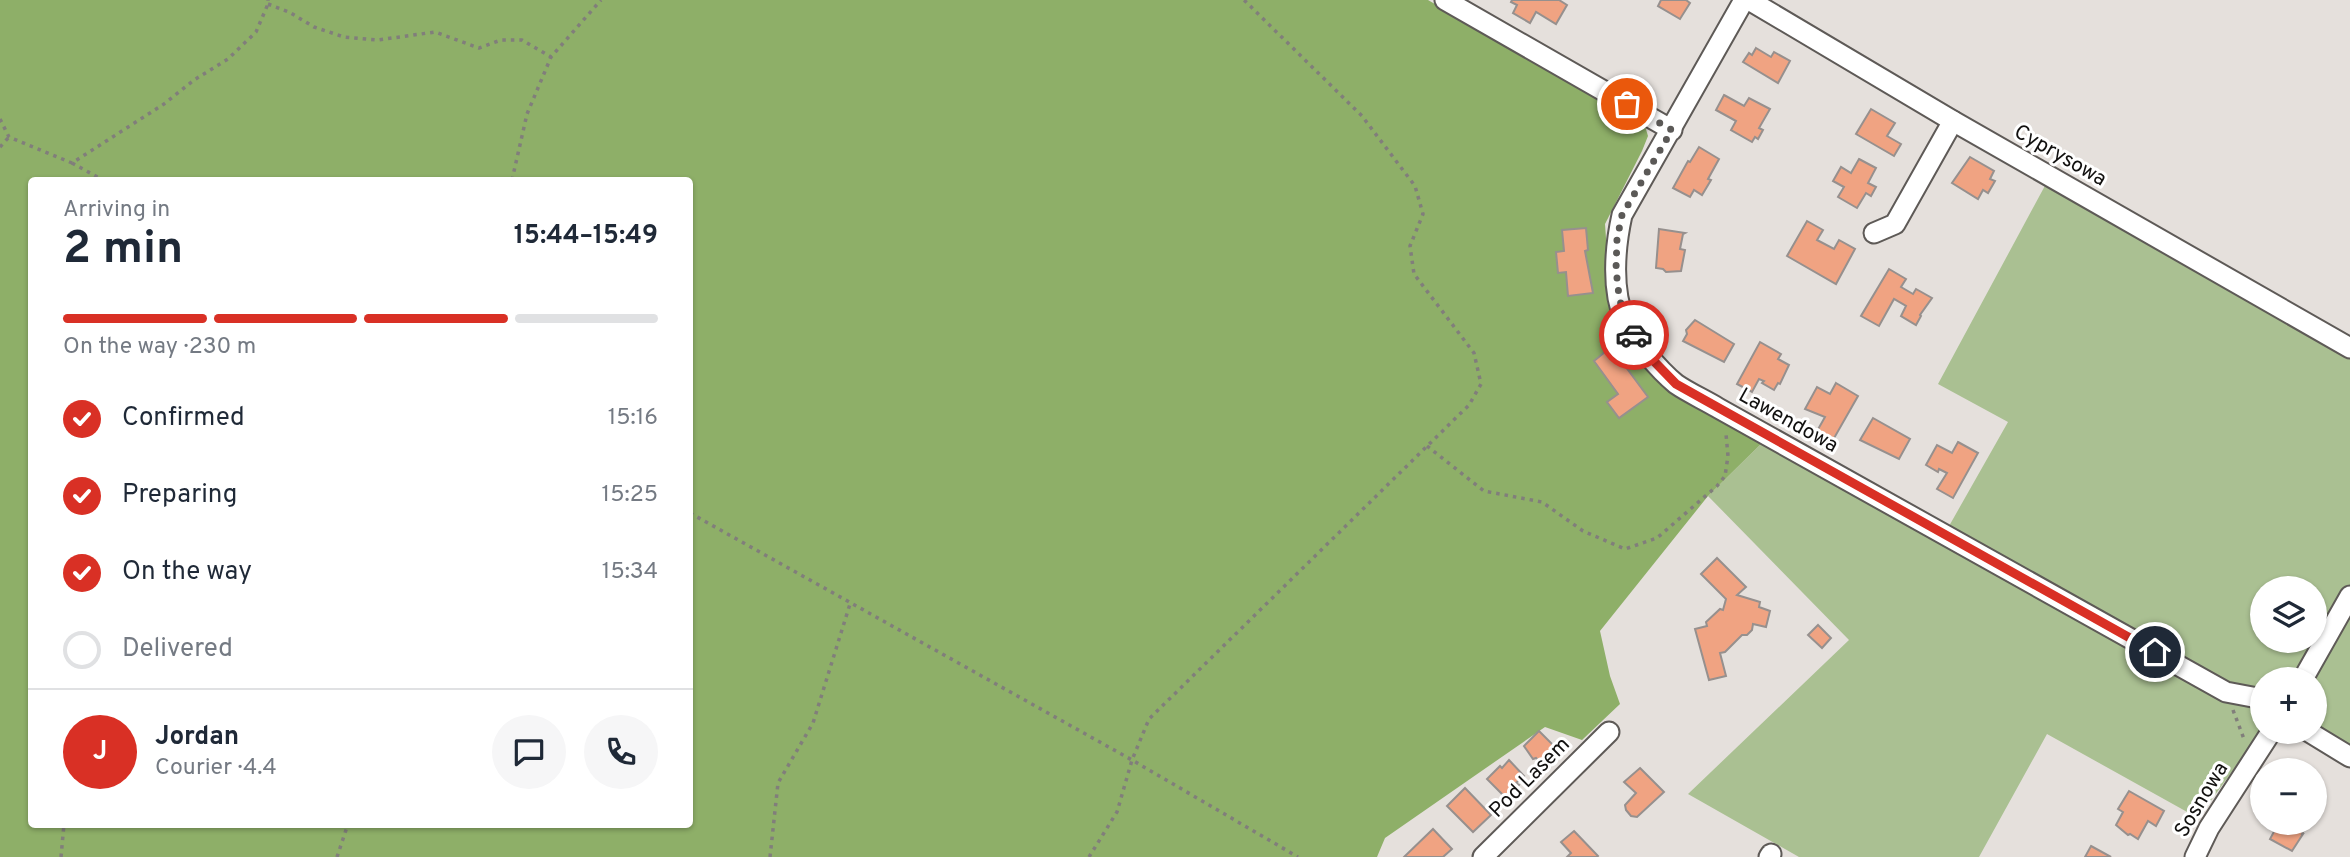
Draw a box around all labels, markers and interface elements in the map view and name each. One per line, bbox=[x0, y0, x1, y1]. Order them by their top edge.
pin bbox=[1597, 74, 1657, 134]
icon: bag bbox=[1608, 85, 1646, 123]
street label: Cyprysowa bbox=[2009, 119, 2111, 193]
text: Arriving in bbox=[63, 196, 170, 225]
text: 15:44–15:49 bbox=[514, 220, 658, 253]
text: 2 min bbox=[63, 221, 183, 280]
courier bbox=[1599, 300, 1669, 370]
icon: car bbox=[1615, 316, 1653, 354]
text: On the way · 230 m bbox=[63, 333, 256, 362]
street label: Lawendowa bbox=[1733, 382, 1843, 460]
icon: check bbox=[63, 400, 101, 438]
text: Confirmed bbox=[122, 402, 245, 435]
text: 15:16 bbox=[608, 404, 658, 433]
icon: check bbox=[63, 477, 101, 515]
text: Preparing bbox=[122, 479, 237, 512]
text: 15:25 bbox=[602, 481, 658, 510]
icon: check bbox=[63, 554, 101, 592]
text: On the way bbox=[122, 556, 252, 589]
text: 15:34 bbox=[602, 558, 658, 587]
map controls bbox=[2250, 576, 2327, 835]
button: layers bbox=[2250, 576, 2327, 653]
pin bbox=[2125, 622, 2185, 682]
text: Delivered bbox=[122, 633, 233, 666]
icon: home bbox=[2136, 633, 2174, 671]
button: + bbox=[2250, 667, 2327, 744]
button: chat bbox=[492, 715, 566, 789]
button: phone bbox=[584, 715, 658, 789]
text: Jordan bbox=[155, 721, 239, 754]
street label: Pod Lasem bbox=[1484, 732, 1576, 824]
text: J bbox=[93, 736, 107, 769]
text: Courier · 4.4 bbox=[155, 754, 277, 783]
street label: Sosnowa bbox=[2169, 757, 2235, 843]
button: − bbox=[2250, 758, 2327, 835]

